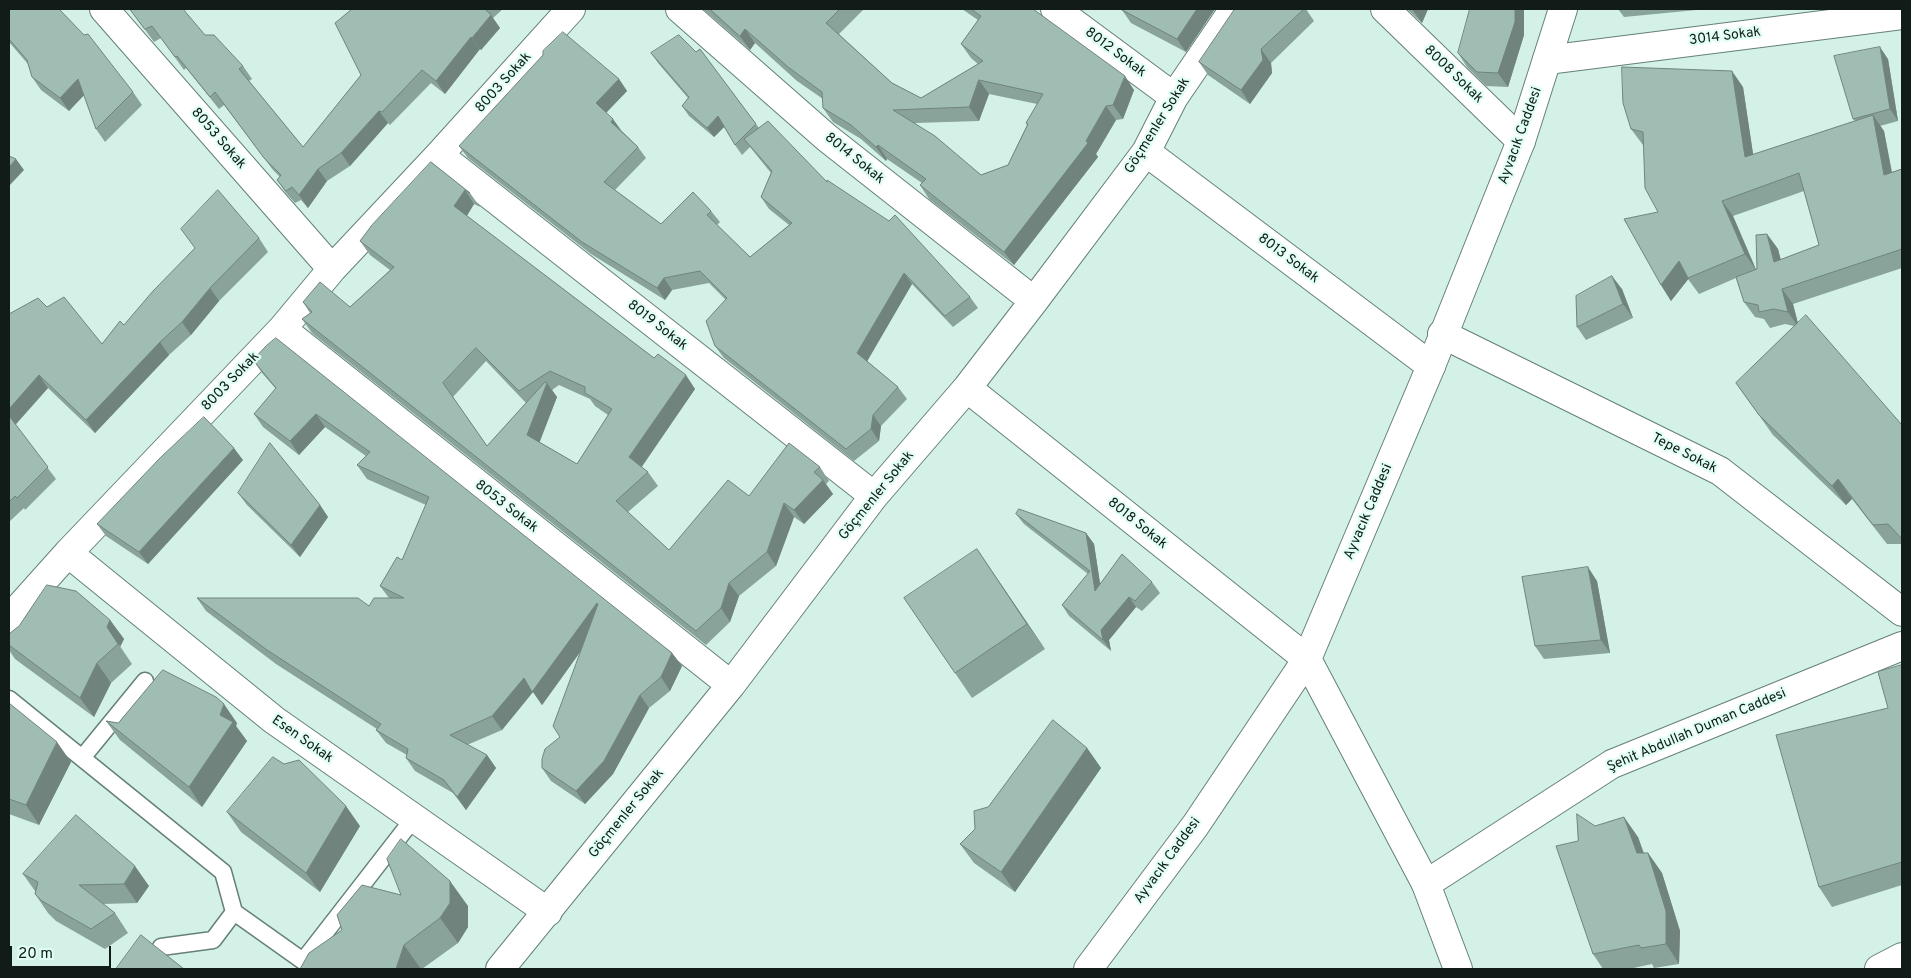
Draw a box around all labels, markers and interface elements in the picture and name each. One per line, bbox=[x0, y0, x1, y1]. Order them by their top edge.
street label: 3014 Sokak bbox=[1688, 24, 1762, 50]
street label: 8012 Sokak bbox=[1081, 25, 1149, 81]
street label: 8008 Sokak bbox=[1420, 43, 1486, 107]
street label: 8003 Sokak bbox=[472, 49, 536, 117]
street label: Göçmenler Sokak bbox=[1122, 75, 1194, 177]
street label: Ayvacık Caddesi bbox=[1496, 85, 1546, 187]
street label: 8053 Sokak bbox=[187, 105, 249, 173]
street label: 8014 Sokak bbox=[821, 130, 887, 188]
street label: 8013 Sokak bbox=[1254, 231, 1322, 287]
street label: 8019 Sokak bbox=[623, 297, 691, 355]
street label: 8003 Sokak bbox=[199, 349, 263, 415]
street label: Tepe Sokak bbox=[1648, 430, 1720, 478]
street label: Göçmenler Sokak bbox=[836, 448, 918, 544]
street label: Ayvacık Caddesi bbox=[1341, 462, 1397, 562]
street label: 8053 Sokak bbox=[471, 477, 541, 537]
street label: 8018 Sokak bbox=[1104, 495, 1170, 553]
street label: Şehit Abdullah Duman Caddesi bbox=[1605, 686, 1789, 776]
street label: Esen Sokak bbox=[268, 713, 336, 767]
street label: Göçmenler Sokak bbox=[586, 766, 668, 862]
street label: Ayvacık Caddesi bbox=[1131, 815, 1205, 907]
scale bar bbox=[12, 936, 114, 968]
text: 20 m bbox=[18, 945, 53, 964]

